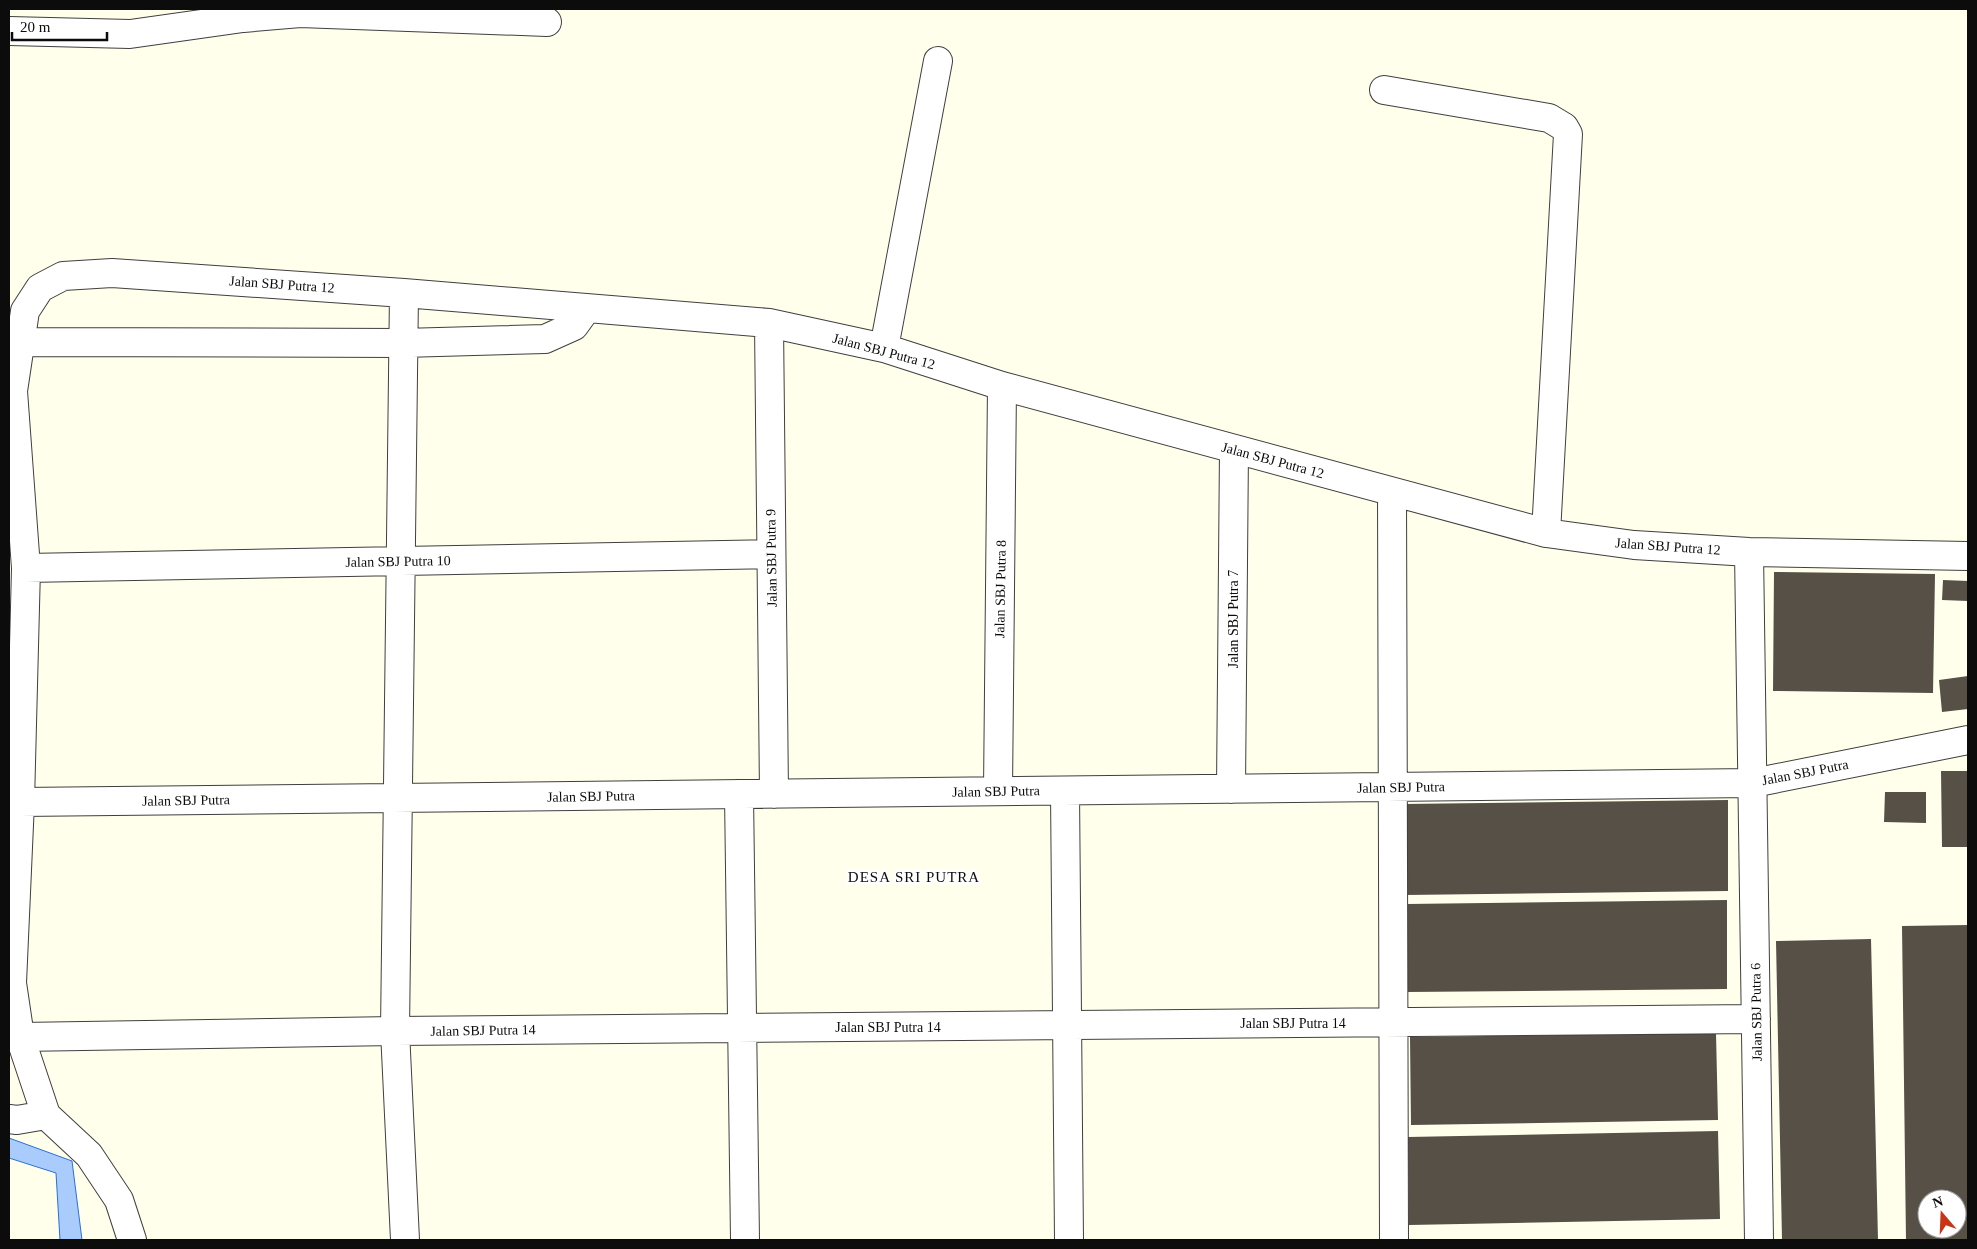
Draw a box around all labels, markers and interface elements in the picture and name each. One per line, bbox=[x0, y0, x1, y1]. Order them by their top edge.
scale bar bbox=[12, 10, 108, 42]
text: 20 m bbox=[20, 19, 51, 35]
street label: Jalan SBJ Putra 12 bbox=[229, 273, 335, 296]
street label: Jalan SBJ Putra 12 bbox=[831, 331, 937, 372]
street label: Jalan SBJ Putra 12 bbox=[1220, 440, 1326, 481]
street label: Jalan SBJ Putra 9 bbox=[763, 509, 780, 607]
street label: Jalan SBJ Putra 12 bbox=[1615, 535, 1721, 558]
street label: Jalan SBJ Putra 8 bbox=[992, 540, 1009, 638]
street label: Jalan SBJ Putra 10 bbox=[345, 553, 451, 570]
street label: Jalan SBJ Putra 7 bbox=[1226, 570, 1241, 668]
street label: Jalan SBJ Putra bbox=[1761, 757, 1850, 788]
street label: Jalan SBJ Putra bbox=[1357, 779, 1446, 796]
street label: Jalan SBJ Putra bbox=[952, 783, 1041, 800]
street label: Jalan SBJ Putra bbox=[547, 788, 636, 805]
street label: Jalan SBJ Putra bbox=[142, 792, 231, 809]
district label: DESA SRI PUTRA bbox=[848, 869, 980, 885]
street label: Jalan SBJ Putra 6 bbox=[1748, 963, 1765, 1061]
street label: Jalan SBJ Putra 14 bbox=[1240, 1016, 1346, 1031]
street label: Jalan SBJ Putra 14 bbox=[835, 1020, 941, 1035]
street label: Jalan SBJ Putra 14 bbox=[430, 1022, 536, 1039]
north arrow bbox=[1917, 1189, 1967, 1239]
text: N bbox=[1931, 1193, 1945, 1211]

